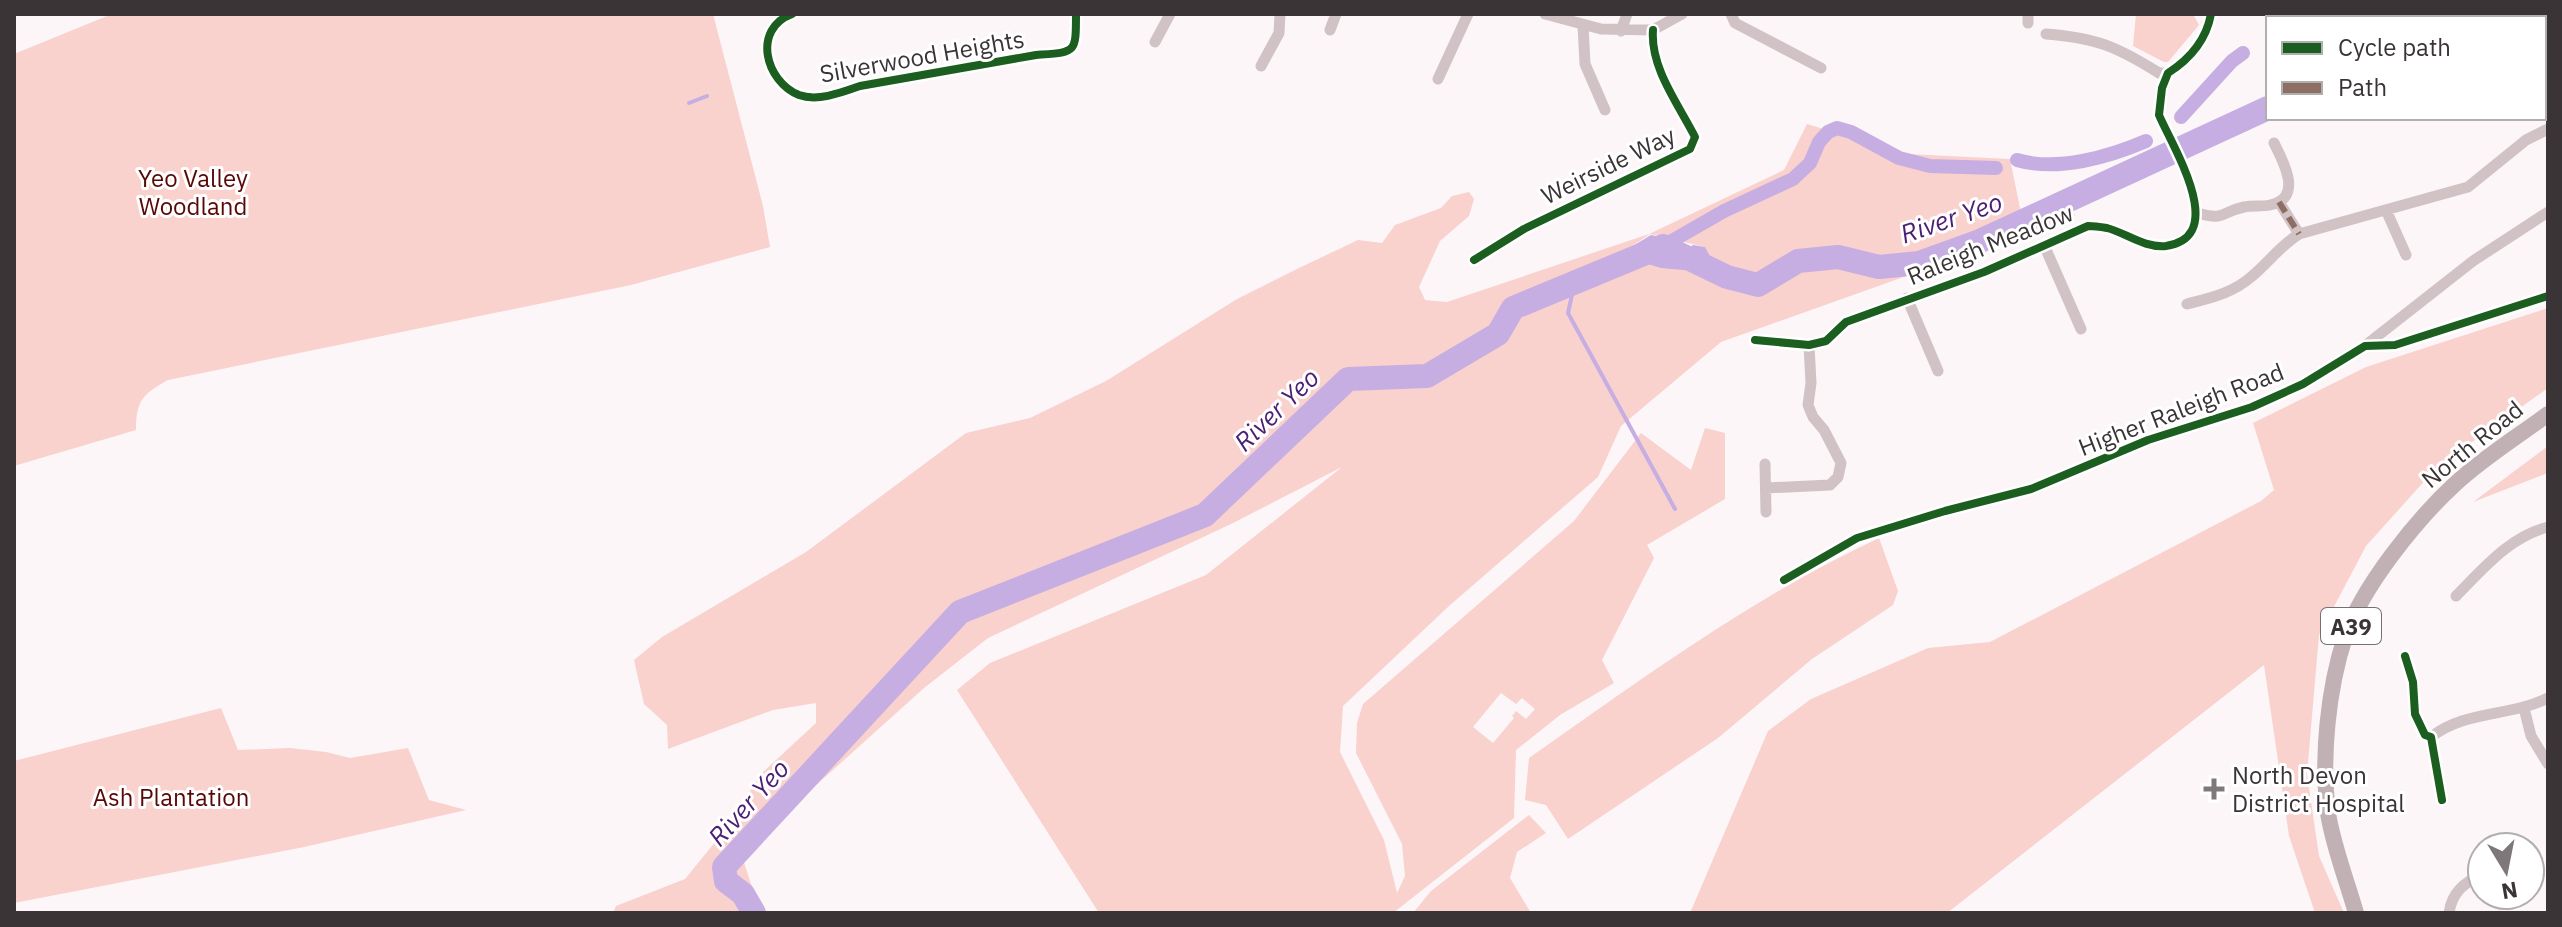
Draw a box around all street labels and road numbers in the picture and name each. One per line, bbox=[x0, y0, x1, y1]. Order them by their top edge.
street label: Silverwood Heights bbox=[817, 22, 1027, 90]
street label: Weirside Way bbox=[1536, 119, 1680, 211]
street label: Raleigh Meadow bbox=[1902, 196, 2078, 292]
street label: Higher Raleigh Road bbox=[2074, 355, 2288, 463]
street label: North Road bbox=[2414, 393, 2530, 495]
road number: A39 bbox=[2321, 608, 2381, 644]

